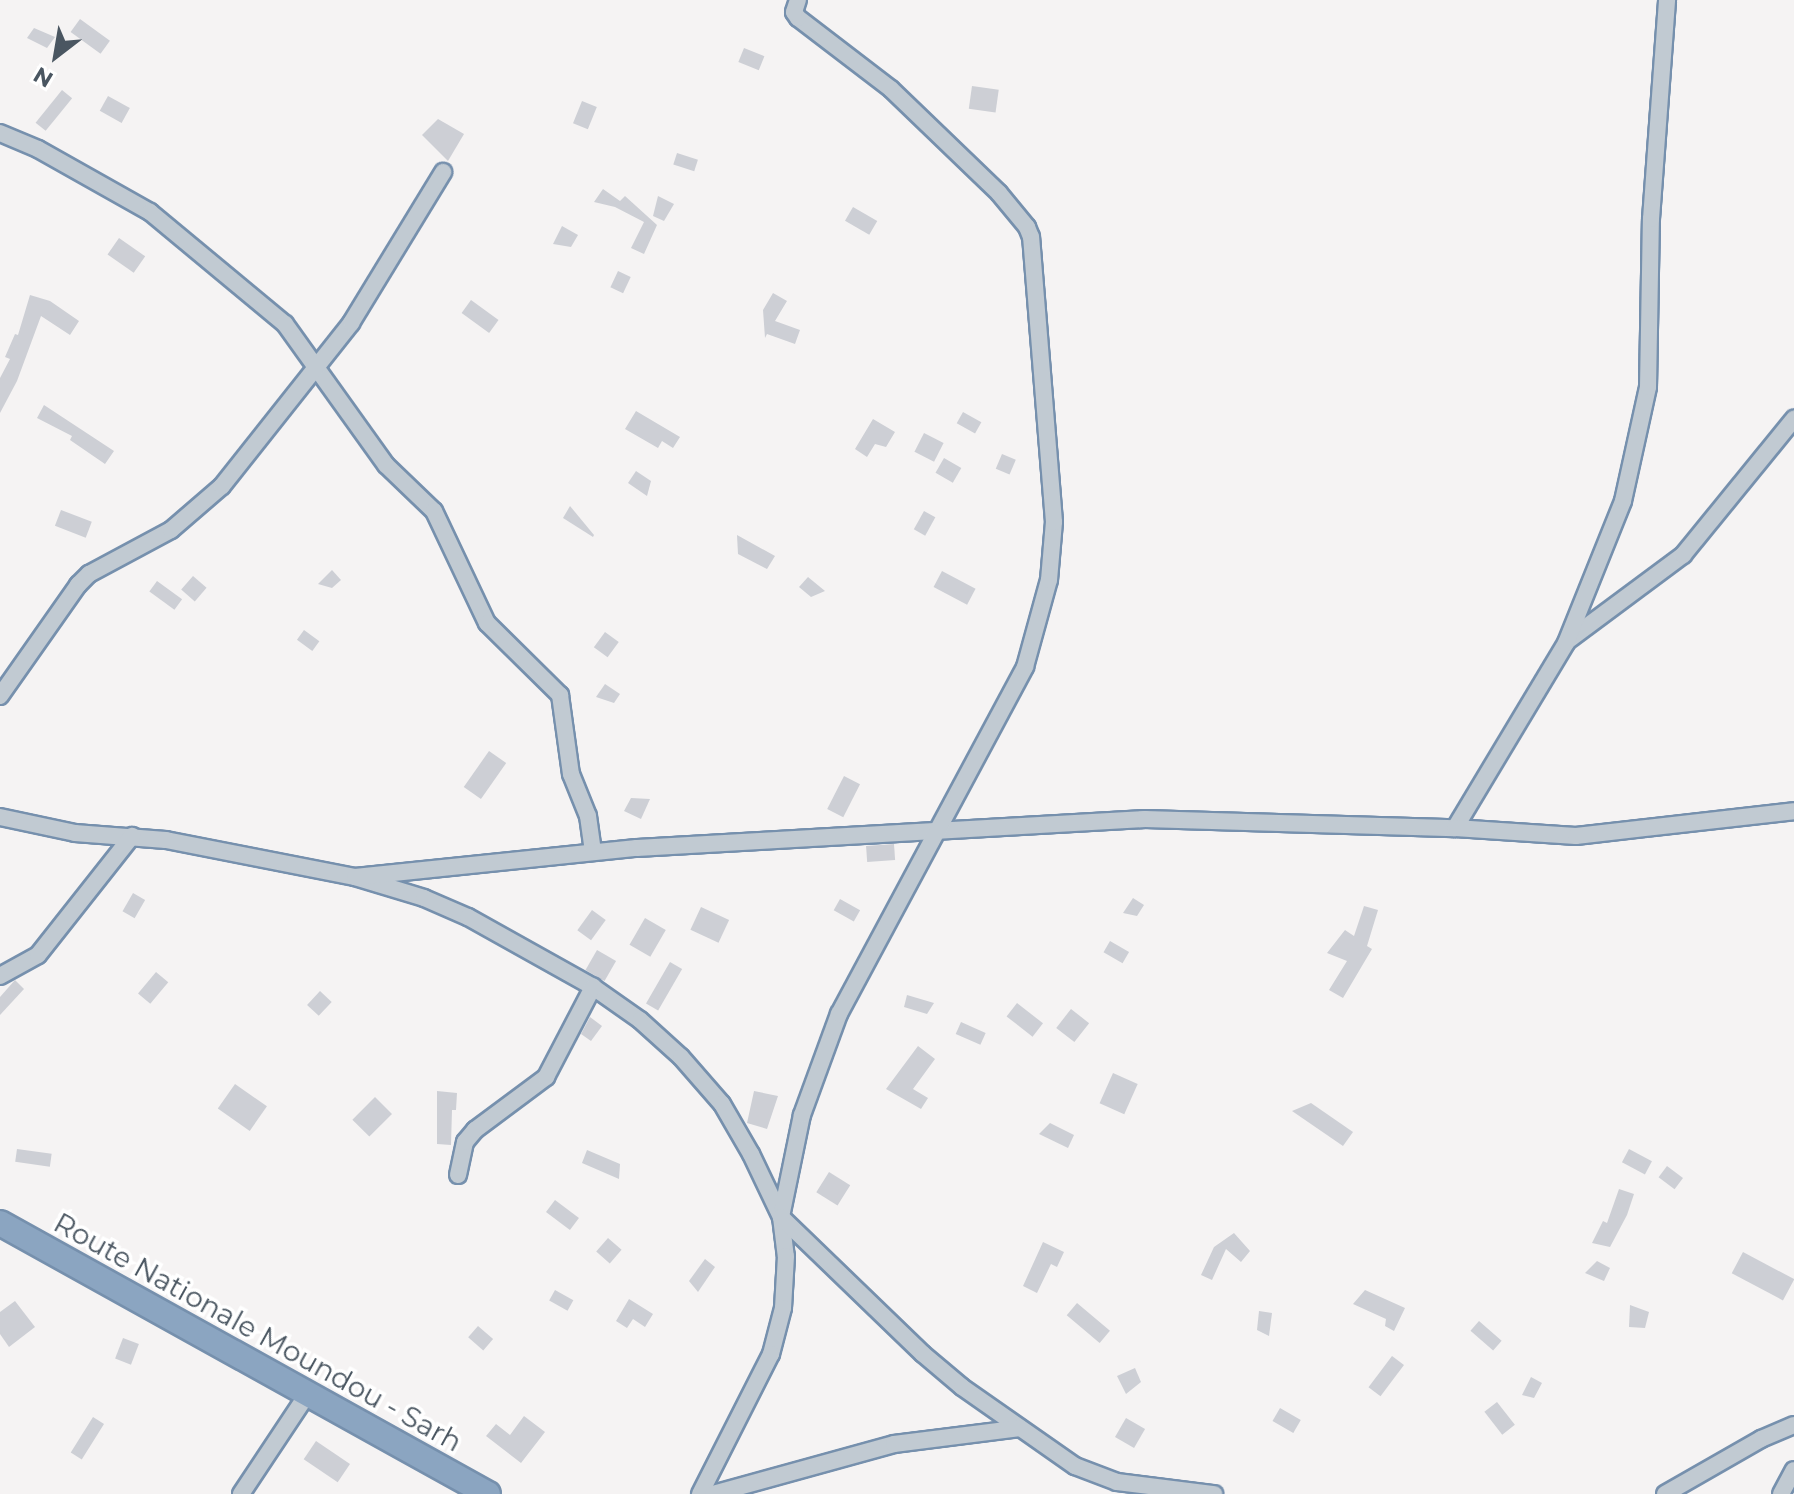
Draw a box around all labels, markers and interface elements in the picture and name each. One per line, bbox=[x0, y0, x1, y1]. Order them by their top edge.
north arrow bbox=[16, 16, 96, 96]
text: N bbox=[29, 61, 58, 93]
street label: Route Nationale Moundou - Sarh bbox=[48, 1206, 468, 1458]

